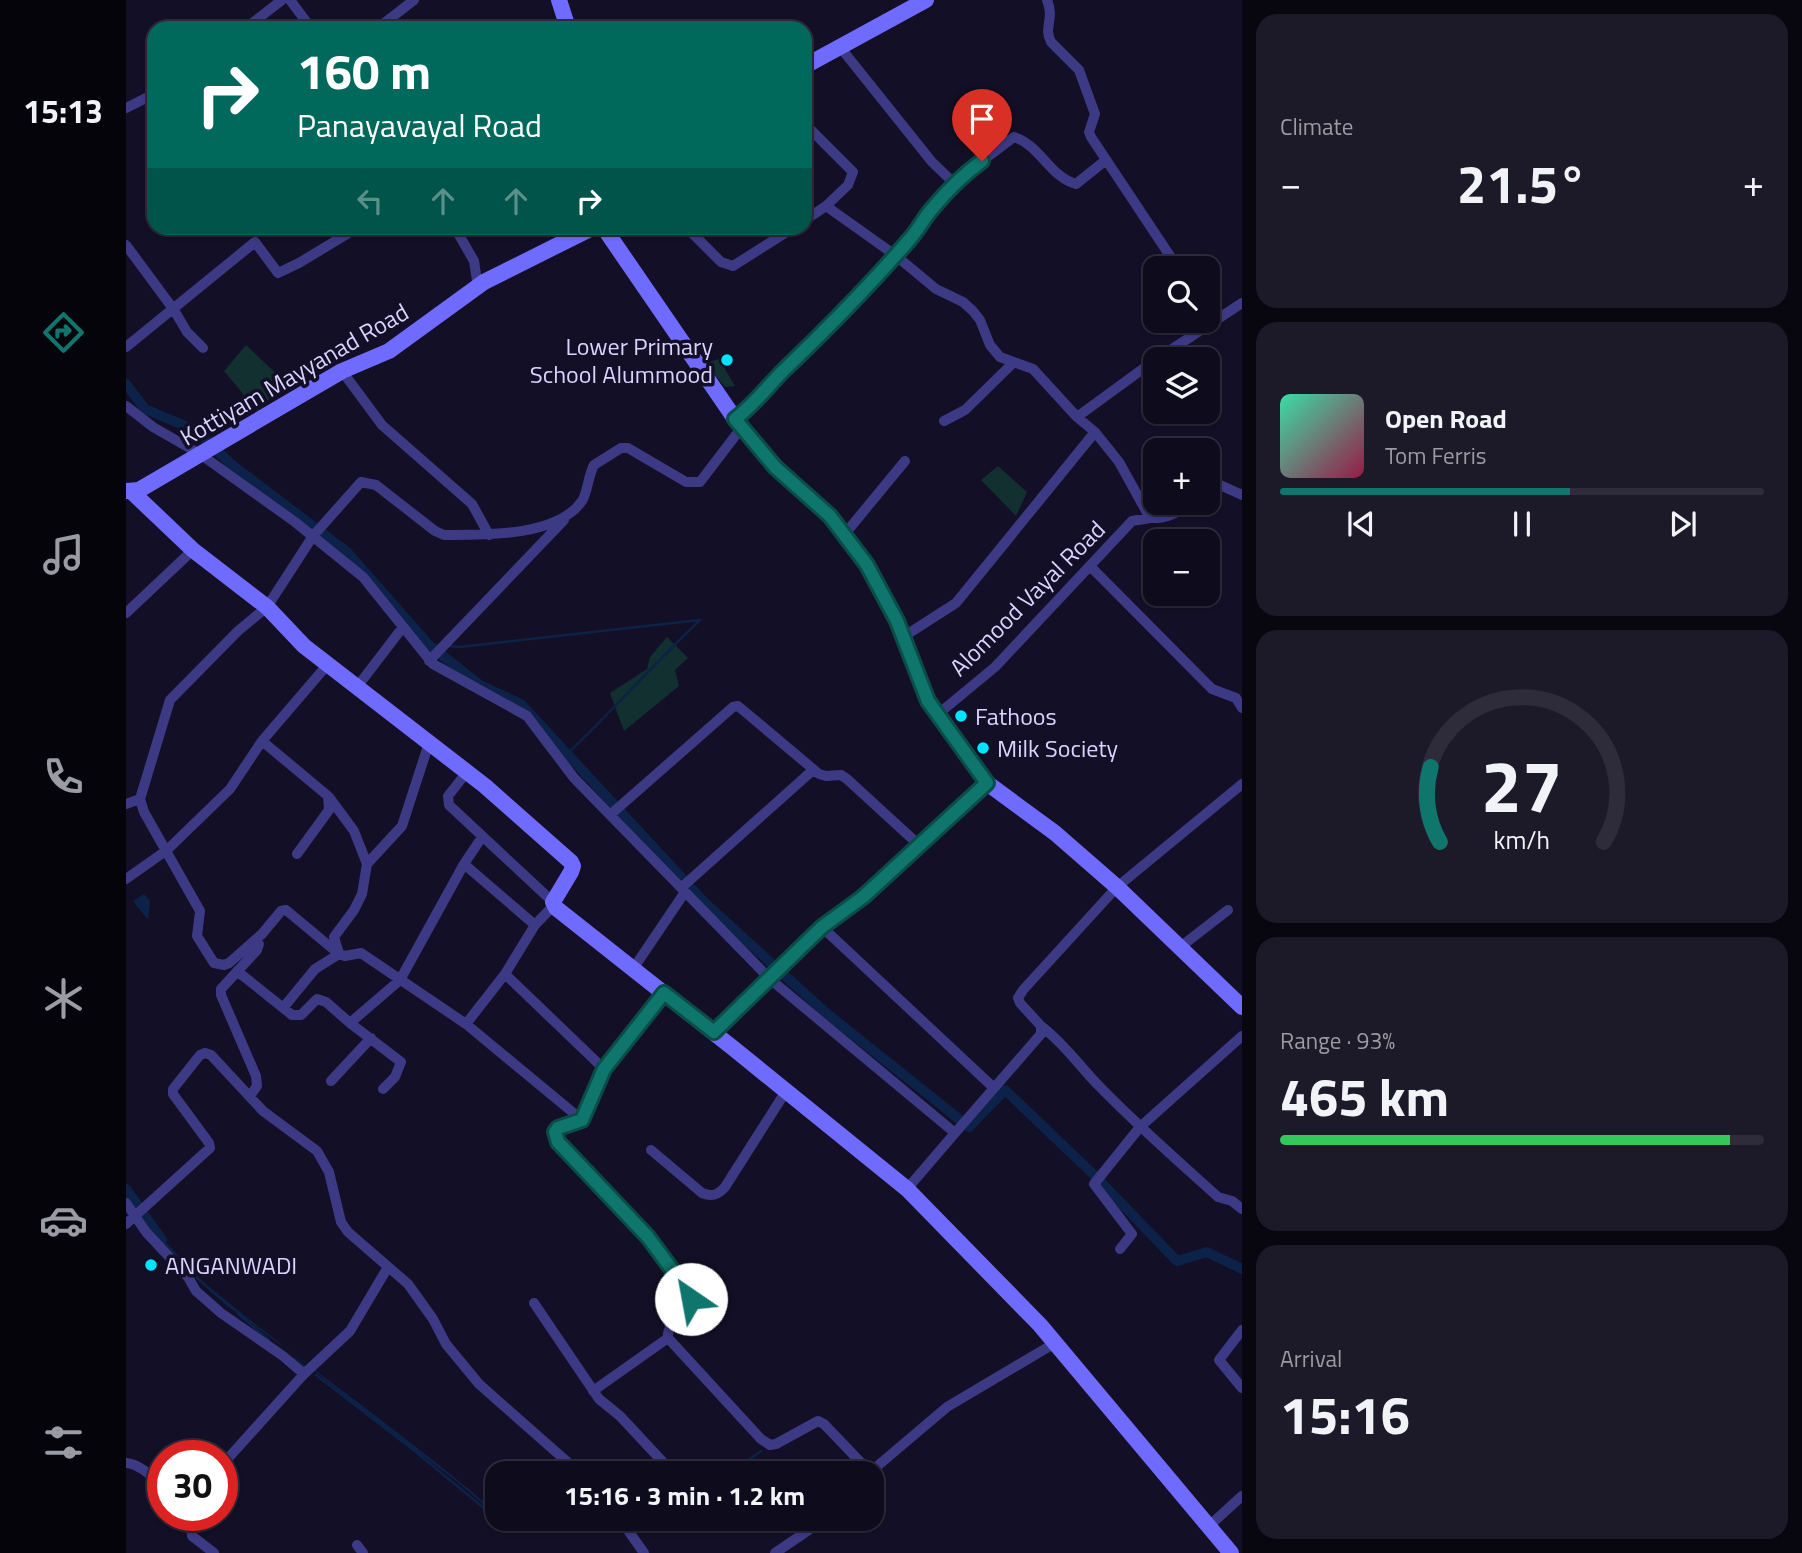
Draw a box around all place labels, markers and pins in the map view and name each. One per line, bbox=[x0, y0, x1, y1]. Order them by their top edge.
pin bbox=[952, 89, 1012, 161]
place label: Lower Primary School Alummood bbox=[530, 328, 713, 392]
marker: Lower Primary School Alummood bbox=[719, 352, 735, 368]
place label: Fathoos bbox=[975, 698, 1057, 734]
marker: Fathoos bbox=[953, 708, 969, 724]
place label: Milk Society bbox=[997, 730, 1119, 766]
marker: Milk Society bbox=[975, 740, 991, 756]
place label: ANGANWADI bbox=[165, 1247, 297, 1283]
marker: ANGANWADI bbox=[143, 1257, 159, 1273]

